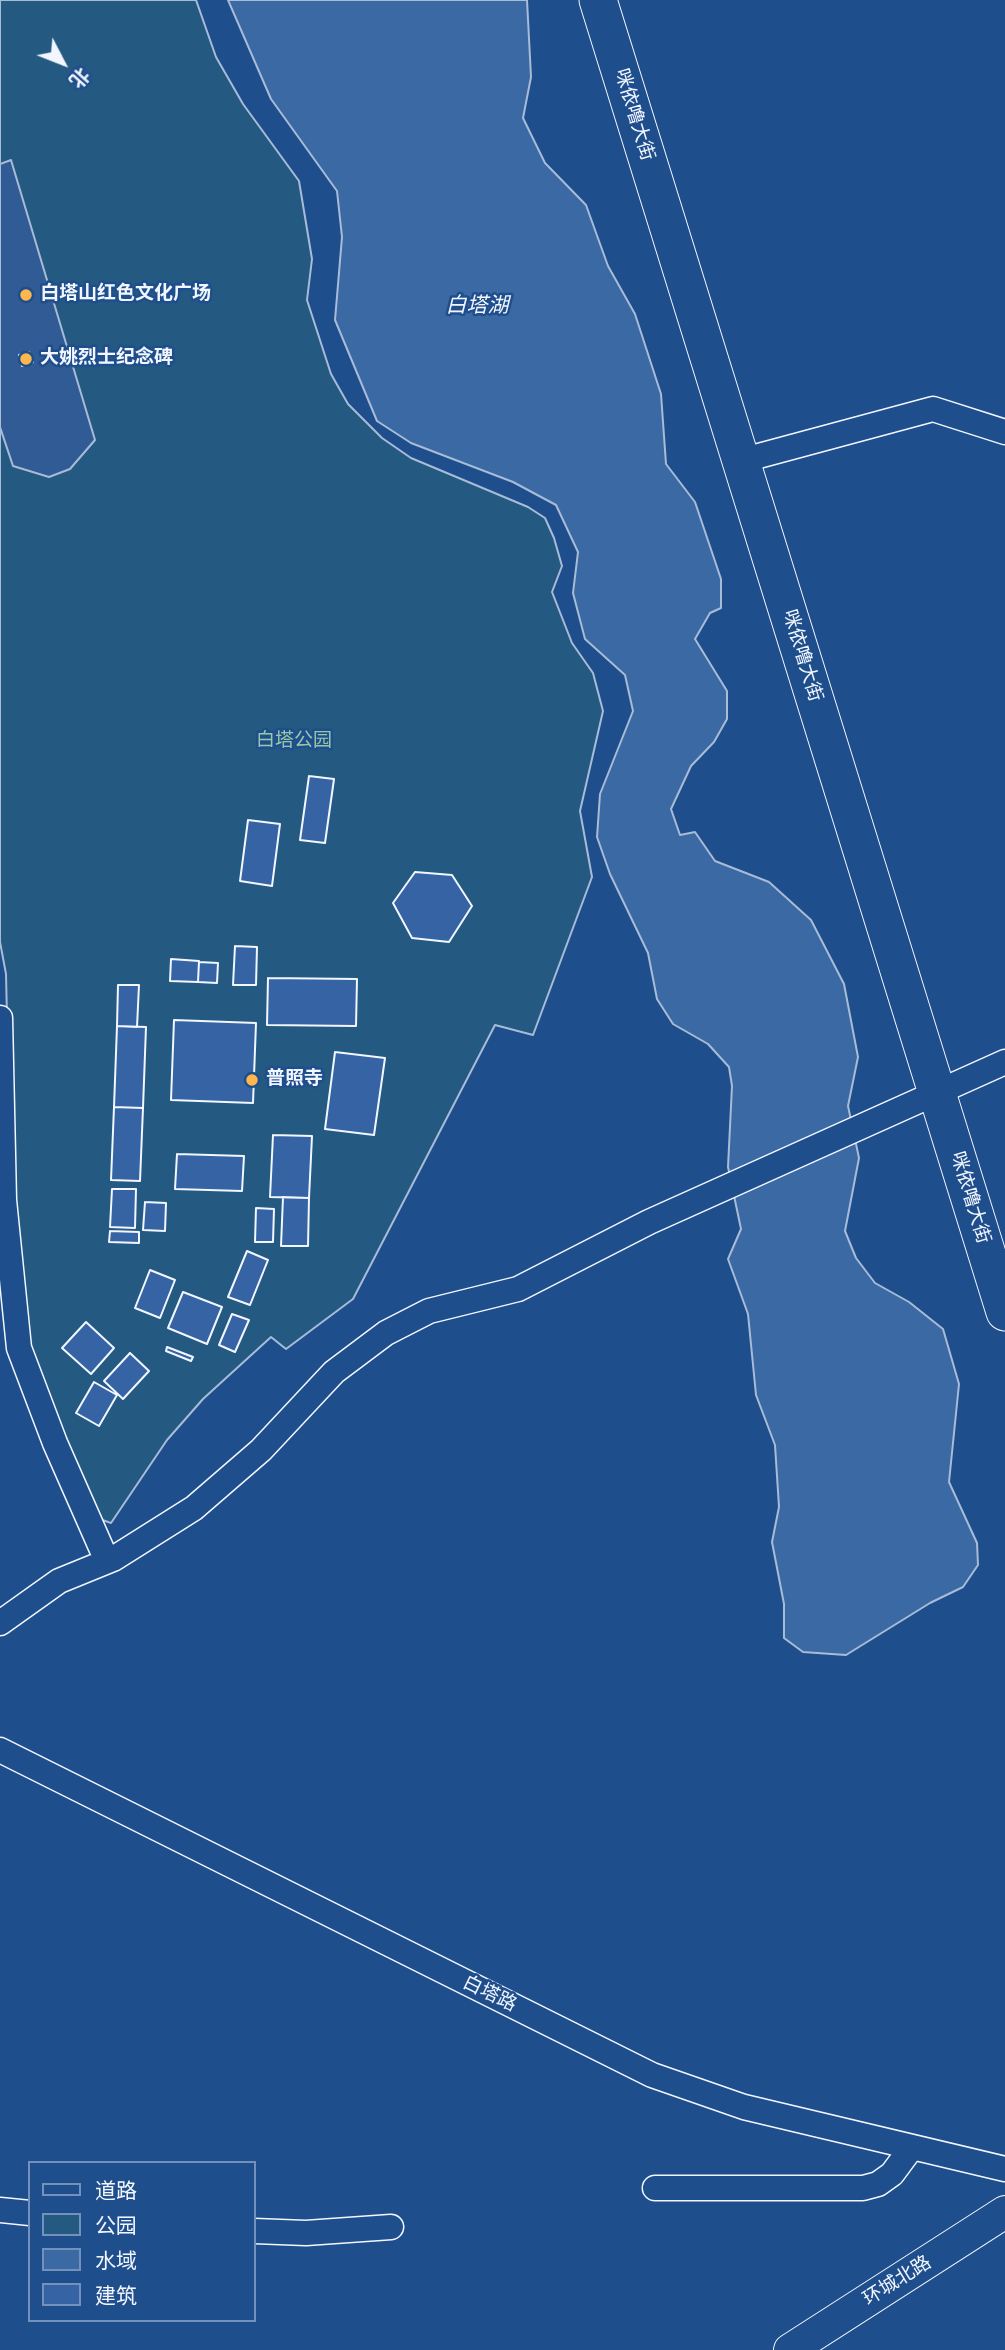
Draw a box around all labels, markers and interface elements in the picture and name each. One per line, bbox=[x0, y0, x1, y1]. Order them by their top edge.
north arrow bbox=[28, 28, 98, 98]
text: 北 bbox=[63, 61, 95, 93]
street label: 咪依噜大街 bbox=[608, 66, 658, 164]
place label: 白塔山红色文化广场 bbox=[40, 284, 211, 306]
marker: 白塔山红色文化广场 bbox=[18, 287, 34, 303]
water label: 白塔湖 bbox=[446, 294, 508, 320]
place label: 大姚烈士纪念碑 bbox=[40, 348, 173, 370]
marker: 大姚烈士纪念碑 bbox=[18, 351, 34, 367]
street label: 咪依噜大街 bbox=[776, 607, 826, 705]
park label: 白塔公园 bbox=[256, 731, 332, 753]
place label: 普照寺 bbox=[266, 1069, 323, 1091]
marker: 普照寺 bbox=[244, 1072, 260, 1088]
street label: 咪依噜大街 bbox=[944, 1149, 994, 1247]
street label: 白塔路 bbox=[458, 1972, 520, 2018]
legend bbox=[28, 2161, 256, 2322]
text: 道路 bbox=[95, 2176, 137, 2206]
text: 公园 bbox=[95, 2211, 137, 2241]
text: 水域 bbox=[95, 2246, 137, 2276]
street label: 环城北路 bbox=[860, 2252, 936, 2312]
text: 建筑 bbox=[95, 2281, 137, 2311]

